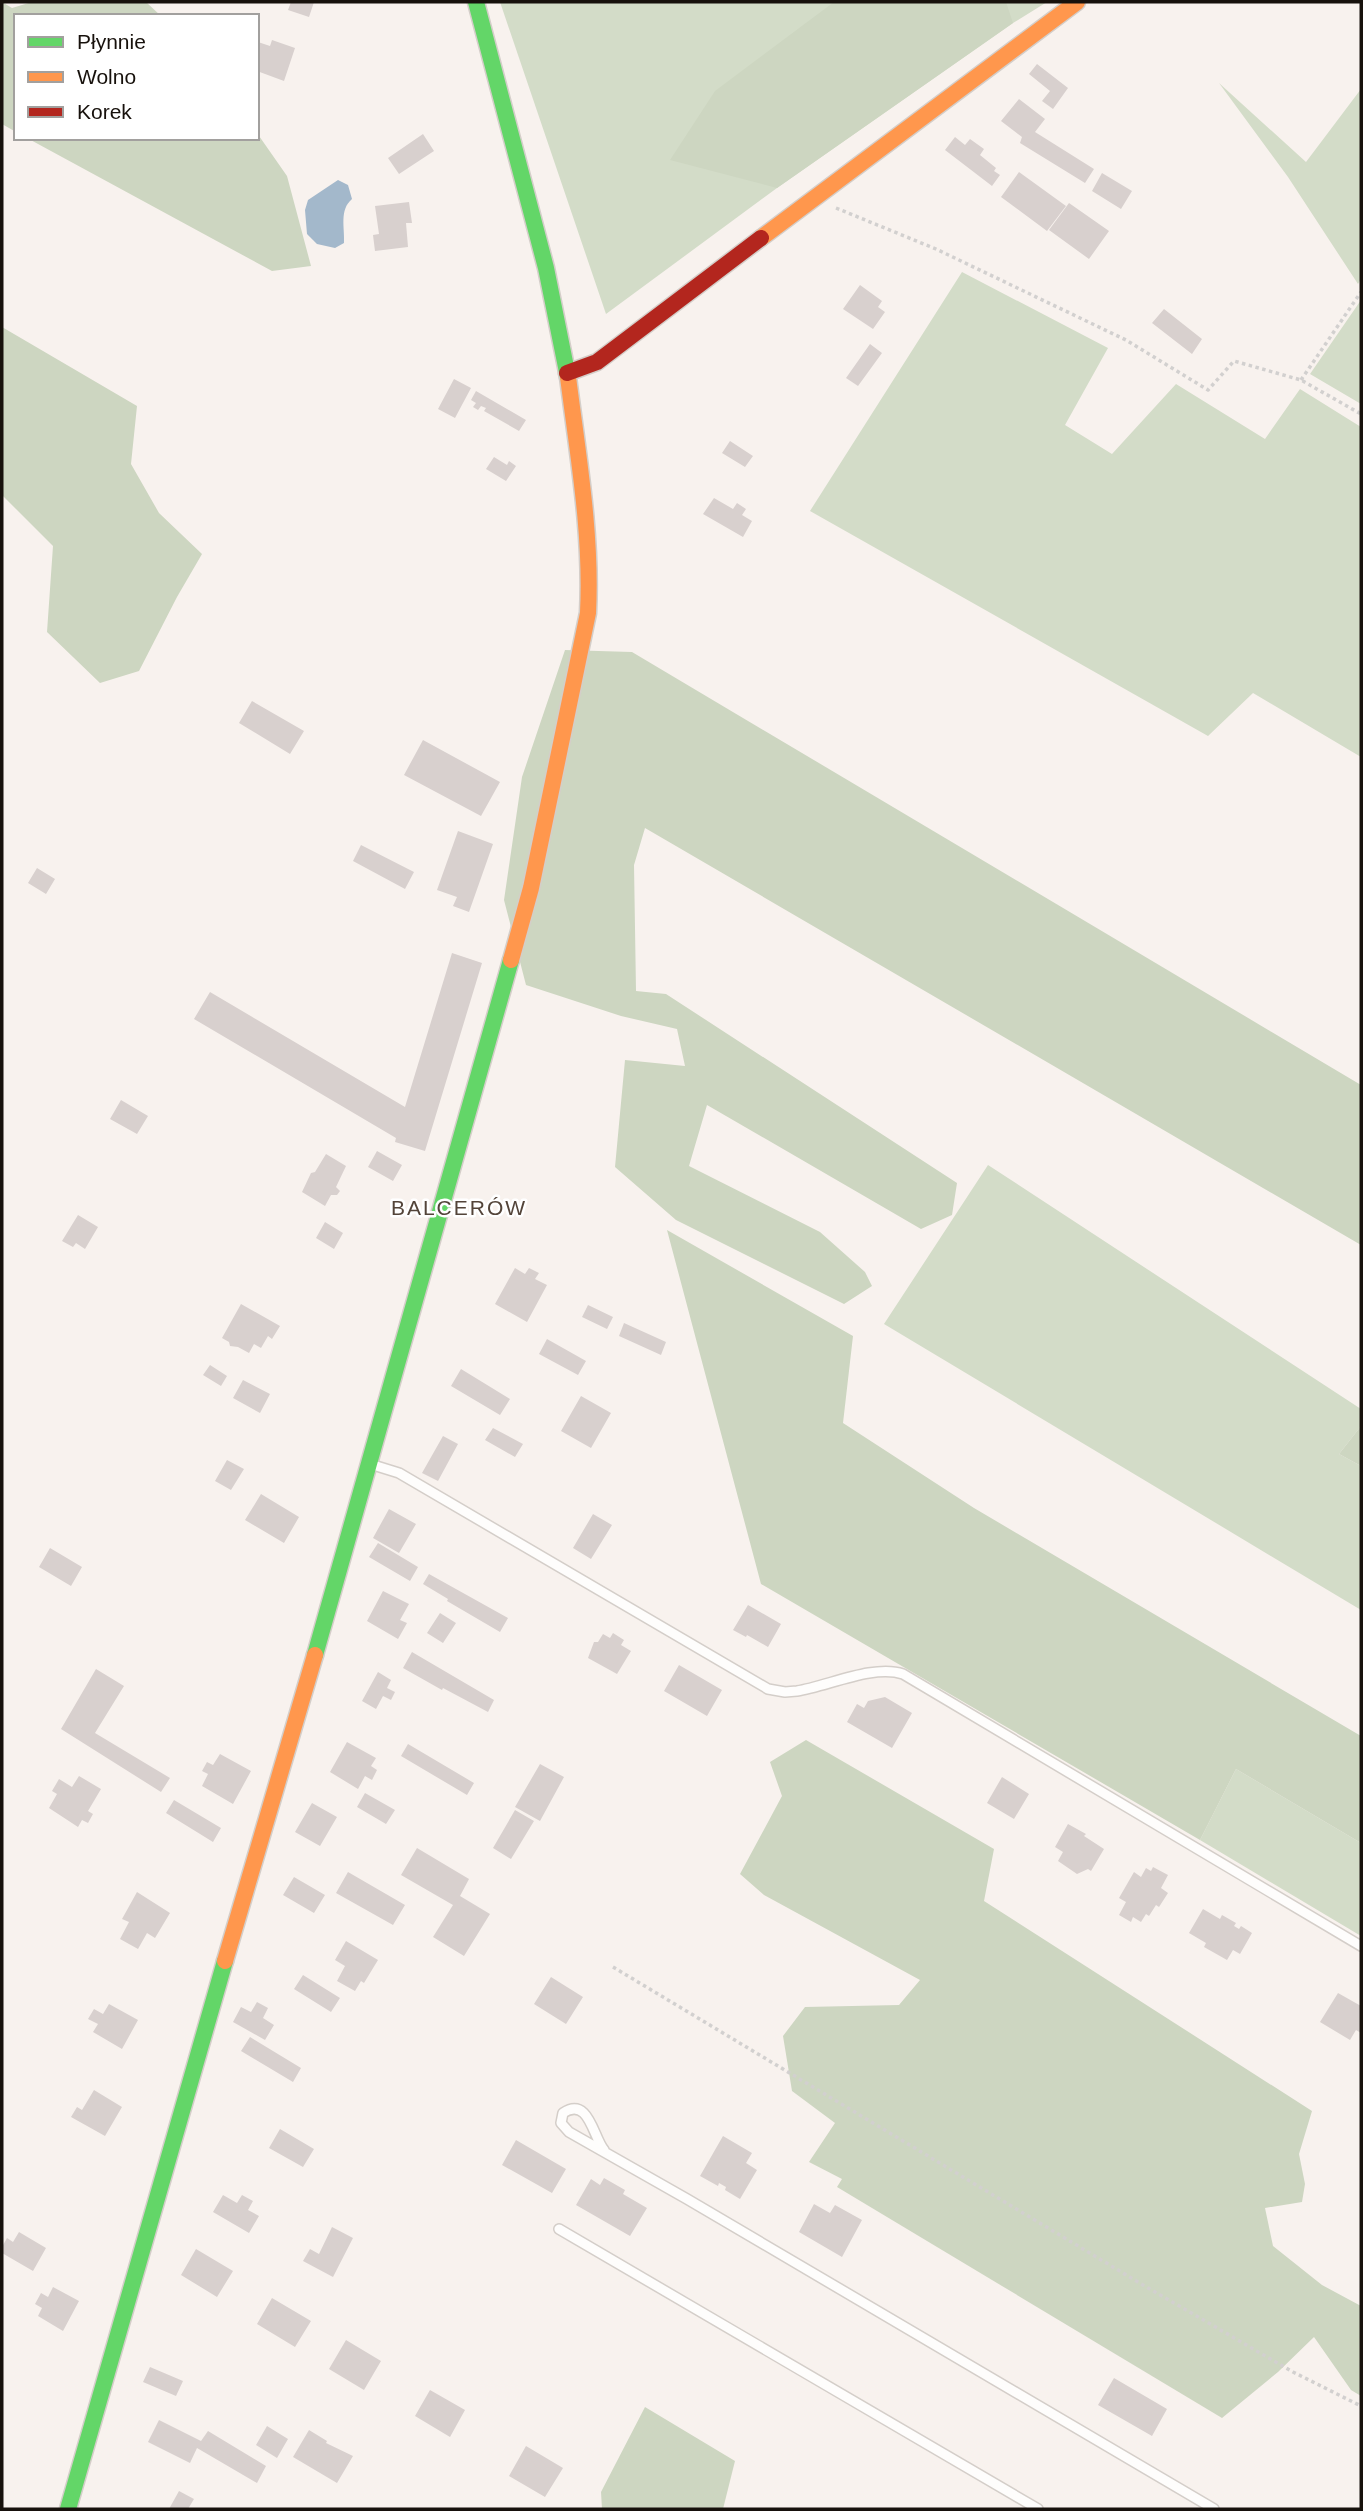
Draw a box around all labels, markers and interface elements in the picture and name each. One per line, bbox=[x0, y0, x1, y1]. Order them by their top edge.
legend bbox=[14, 14, 259, 140]
text: Płynnie bbox=[77, 30, 146, 53]
text: Wolno bbox=[77, 65, 136, 88]
text: Korek bbox=[77, 100, 132, 123]
district label: BALCERÓW bbox=[391, 1196, 527, 1219]

